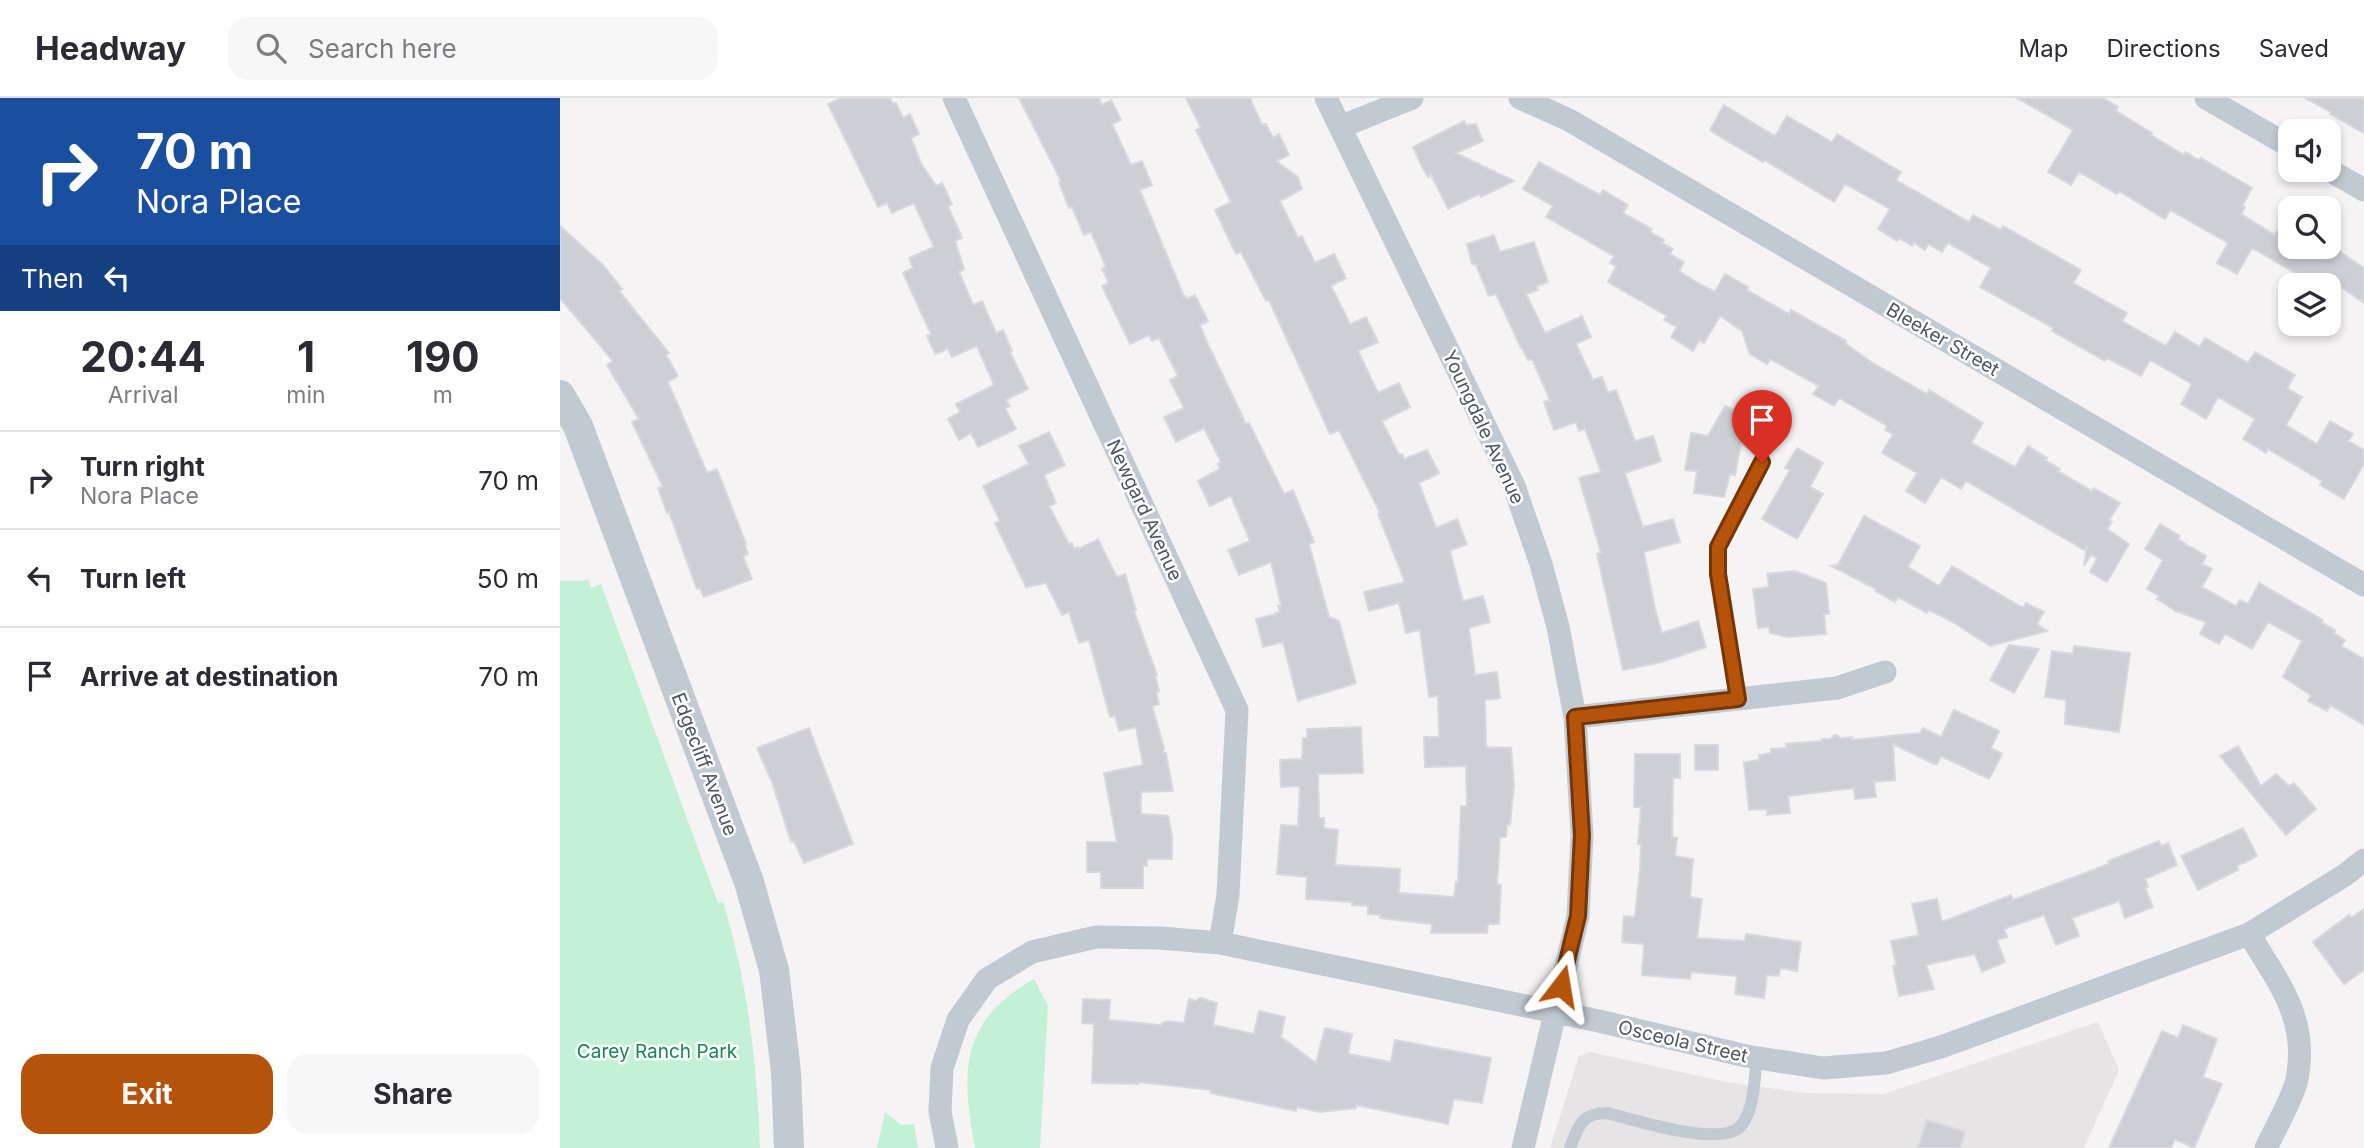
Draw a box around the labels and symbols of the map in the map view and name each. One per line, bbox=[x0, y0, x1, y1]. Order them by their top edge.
street label: Bleeker Street bbox=[1882, 298, 2003, 381]
street label: Youngdale Avenue bbox=[1438, 347, 1529, 508]
pin bbox=[1732, 390, 1792, 462]
street label: Newgard Avenue bbox=[1102, 436, 1187, 584]
street label: Edgecliff Avenue bbox=[667, 689, 742, 839]
position arrow bbox=[1524, 949, 1598, 1023]
street label: Osceola Street bbox=[1616, 1015, 1750, 1068]
park label: Carey Ranch Park bbox=[577, 1040, 738, 1063]

